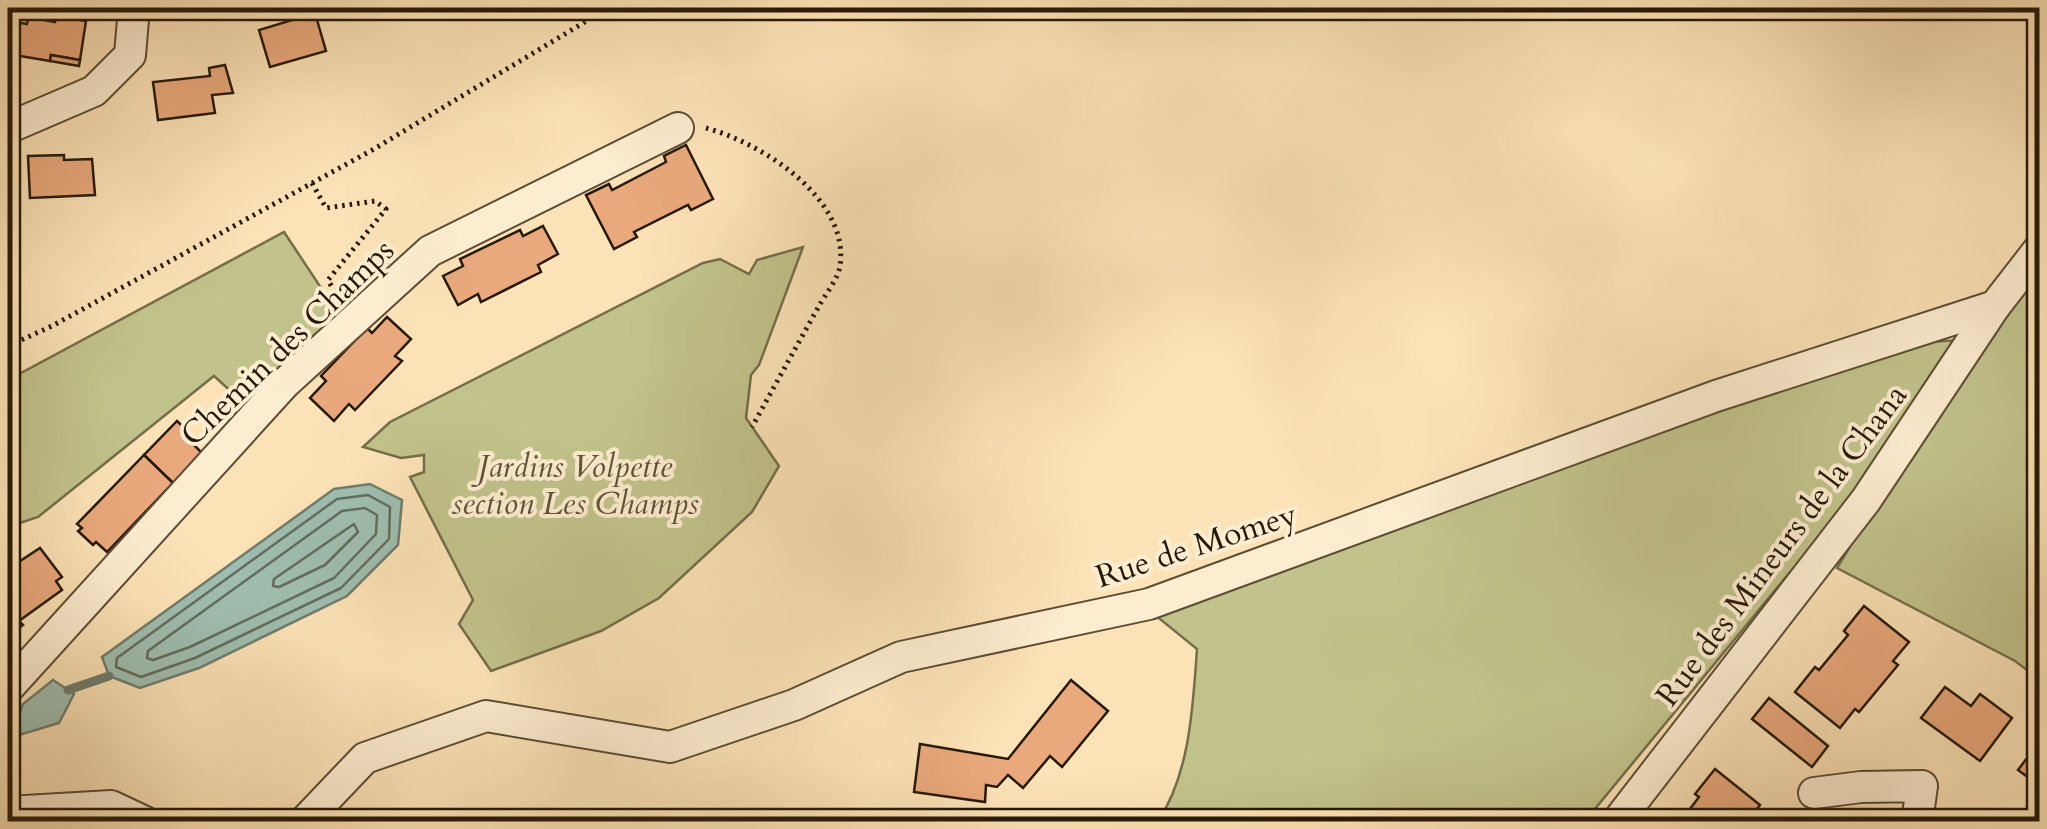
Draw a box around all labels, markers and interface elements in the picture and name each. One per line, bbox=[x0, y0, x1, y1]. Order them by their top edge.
street label: Chemin des Champs bbox=[171, 229, 404, 456]
street label: Rue des Mineurs de la Chana bbox=[1646, 375, 1918, 716]
park label: Jardins Volpette section Les Champs bbox=[451, 445, 699, 526]
street label: Rue de Momey bbox=[1090, 493, 1303, 599]

